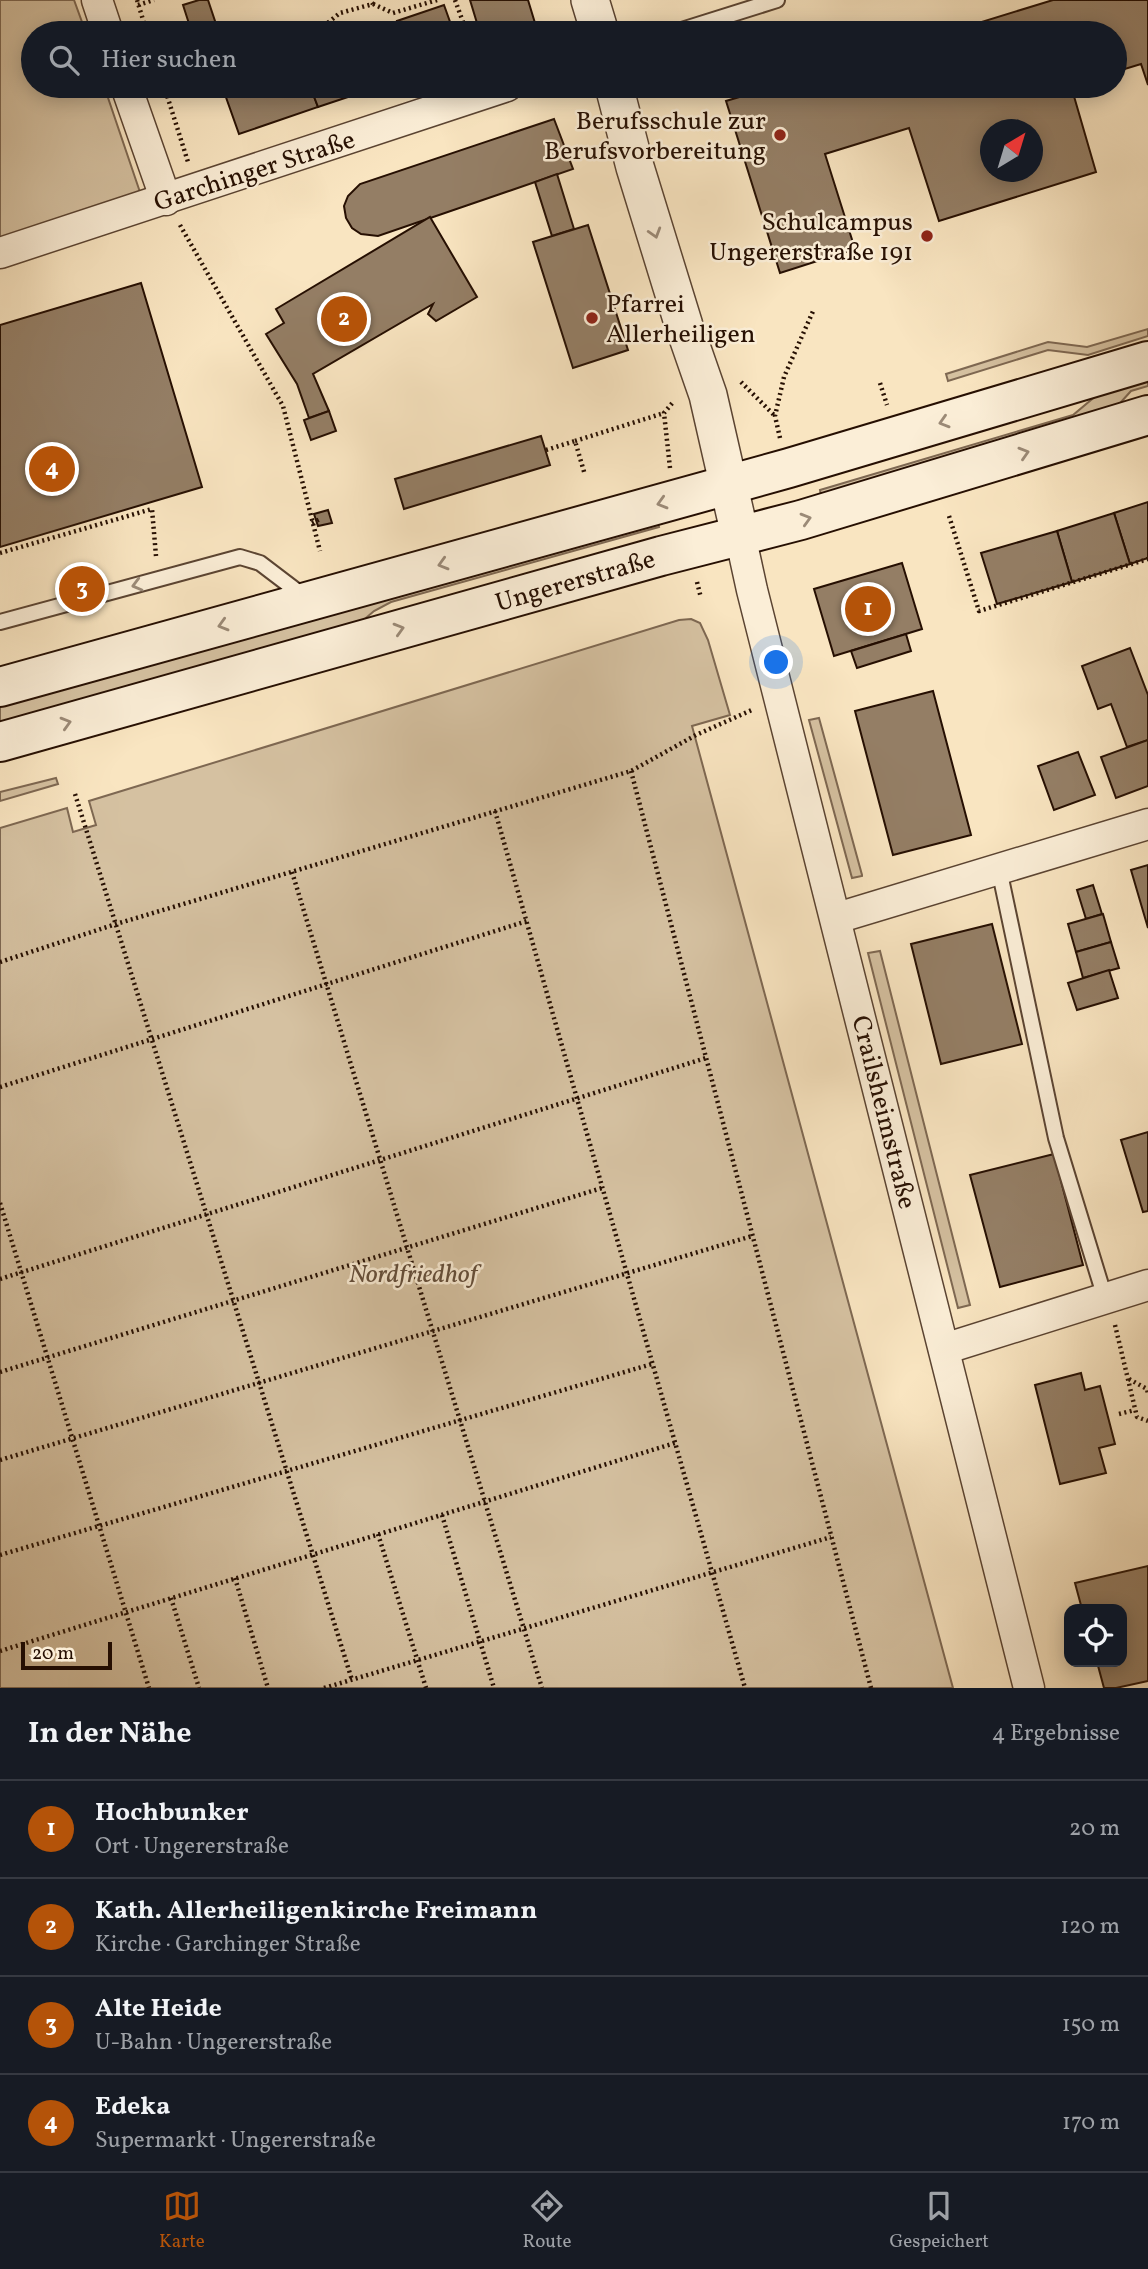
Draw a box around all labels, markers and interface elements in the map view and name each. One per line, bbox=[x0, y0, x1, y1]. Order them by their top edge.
search box bbox=[21, 21, 1127, 98]
icon: search bbox=[45, 41, 83, 79]
text: Hier suchen bbox=[101, 42, 237, 78]
place label: Berufsschule zur Berufsvorbereitung bbox=[544, 104, 766, 170]
north arrow bbox=[980, 119, 1043, 182]
street label: Garchinger Straße bbox=[149, 122, 360, 221]
marker: Berufsschule zur Berufsvorbereitung bbox=[772, 127, 788, 143]
place label: Schulcampus Ungererstraße 191 bbox=[709, 205, 913, 271]
one-way arrow bbox=[646, 226, 661, 238]
marker: Schulcampus Ungererstraße 191 bbox=[919, 228, 935, 244]
place label: Pfarrei Allerheiligen bbox=[606, 287, 755, 353]
pin: 2 bbox=[321, 293, 367, 345]
marker: Pfarrei Allerheiligen bbox=[584, 310, 600, 326]
one-way arrow bbox=[938, 413, 950, 428]
pin: 4 bbox=[29, 443, 75, 495]
one-way arrow bbox=[1018, 446, 1030, 461]
one-way arrow bbox=[656, 495, 668, 510]
one-way arrow bbox=[800, 512, 812, 527]
street label: Ungererstraße bbox=[491, 542, 660, 622]
one-way arrow bbox=[437, 556, 449, 571]
pin: 3 bbox=[59, 563, 105, 615]
one-way arrow bbox=[131, 577, 143, 591]
pin: 1 bbox=[845, 583, 891, 635]
one-way arrow bbox=[218, 617, 230, 632]
one-way arrow bbox=[393, 623, 405, 638]
your location bbox=[759, 645, 793, 679]
one-way arrow bbox=[59, 717, 71, 731]
street label: Crailsheimstraße bbox=[842, 1012, 924, 1213]
park label: Nordfriedhof bbox=[349, 1257, 483, 1293]
map controls bbox=[1064, 1604, 1127, 1667]
button: locate bbox=[1064, 1604, 1127, 1667]
scale bar bbox=[21, 1639, 112, 1671]
text: 20 m bbox=[32, 1641, 74, 1667]
text: In der Nähe bbox=[28, 1713, 192, 1755]
text: 4 Ergebnisse bbox=[992, 1718, 1120, 1750]
text: Hochbunker bbox=[95, 1795, 248, 1831]
text: 1 bbox=[46, 1813, 56, 1845]
text: 20 m bbox=[1069, 1813, 1120, 1845]
text: Ort · Ungererstraße bbox=[95, 1831, 289, 1863]
text: Kath. Allerheiligenkirche Freimann bbox=[95, 1893, 537, 1929]
text: 2 bbox=[45, 1911, 57, 1943]
text: 120 m bbox=[1060, 1911, 1120, 1943]
text: Kirche · Garchinger Straße bbox=[95, 1929, 361, 1961]
text: Alte Heide bbox=[95, 1991, 222, 2027]
text: 3 bbox=[45, 2009, 57, 2041]
text: 150 m bbox=[1062, 2009, 1120, 2041]
text: U-Bahn · Ungererstraße bbox=[95, 2027, 332, 2059]
text: Edeka bbox=[95, 2089, 170, 2125]
text: 4 bbox=[44, 2107, 58, 2139]
text: 170 m bbox=[1062, 2107, 1120, 2139]
text: Supermarkt · Ungererstraße bbox=[95, 2125, 376, 2157]
tab: Karte bbox=[159, 2187, 205, 2255]
tab: Route bbox=[523, 2187, 572, 2255]
tab: Gespeichert bbox=[889, 2187, 989, 2255]

